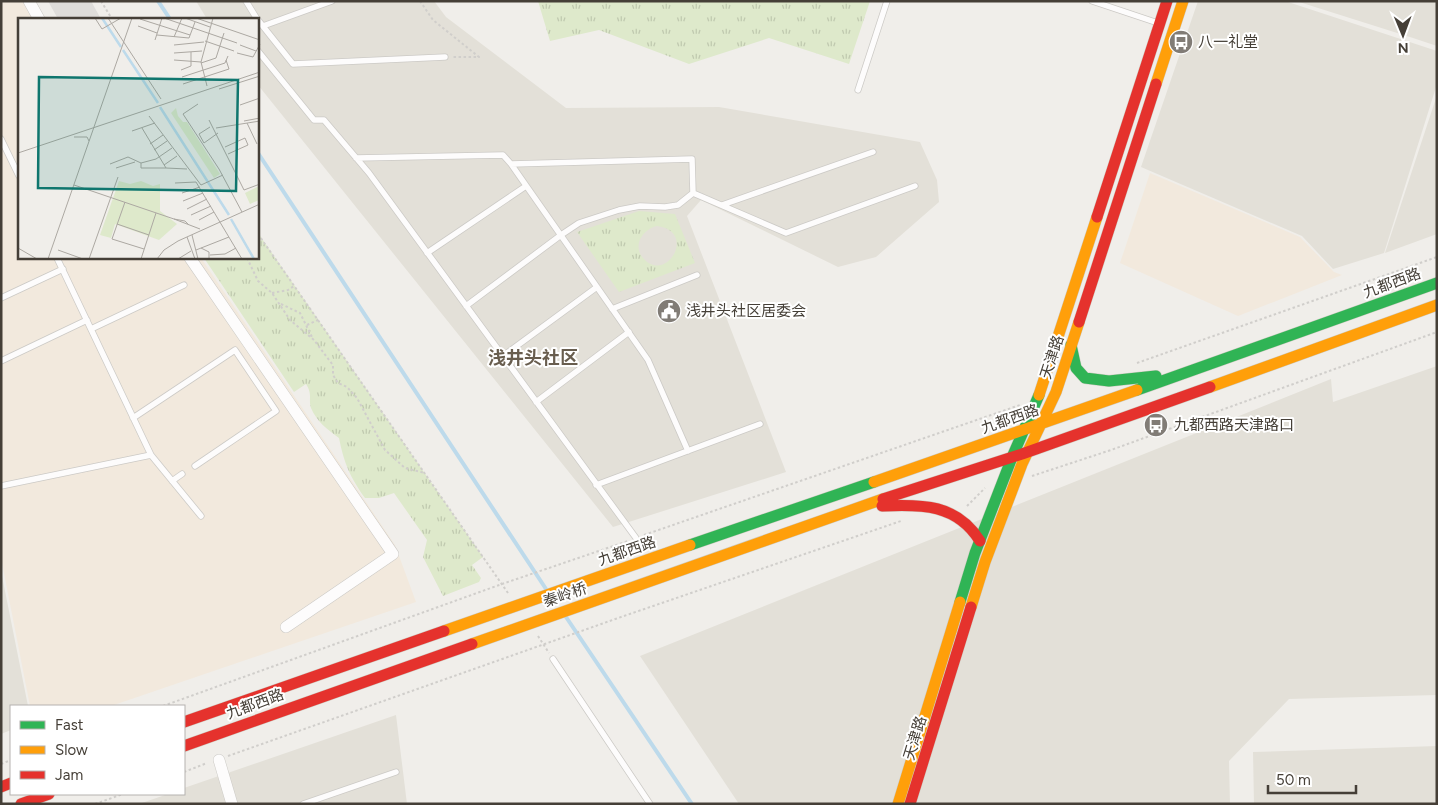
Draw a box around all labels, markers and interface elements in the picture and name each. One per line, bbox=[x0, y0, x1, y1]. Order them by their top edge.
north arrow bbox=[1378, 10, 1428, 60]
inset map bbox=[18, 18, 259, 259]
bus stop icon: 八一礼堂 bbox=[1168, 29, 1194, 55]
place label: 八一礼堂 bbox=[1198, 33, 1258, 51]
text: N bbox=[1398, 39, 1409, 56]
street label: 九都西路 bbox=[1361, 264, 1423, 302]
public building icon: 浅井头社区居委会 bbox=[656, 298, 682, 324]
place label: 浅井头社区居委会 bbox=[686, 302, 806, 320]
street label: 天津路 bbox=[1036, 333, 1068, 381]
district label: 浅井头社区 bbox=[488, 347, 578, 369]
street label: 九都西路 bbox=[979, 401, 1041, 437]
bus stop icon: 九都西路天津路口 bbox=[1143, 412, 1169, 438]
place label: 九都西路天津路口 bbox=[1174, 416, 1294, 434]
street label: 九都西路 bbox=[596, 533, 658, 569]
street label: 秦岭桥 bbox=[541, 579, 589, 611]
street label: 九都西路 bbox=[224, 685, 286, 723]
legend bbox=[10, 705, 185, 795]
street label: 天津路 bbox=[900, 714, 930, 762]
text: Fast bbox=[55, 716, 84, 734]
text: Slow bbox=[55, 741, 88, 759]
scale bar bbox=[1268, 762, 1356, 794]
text: Jam bbox=[55, 766, 83, 784]
text: 50 m bbox=[1276, 771, 1311, 789]

